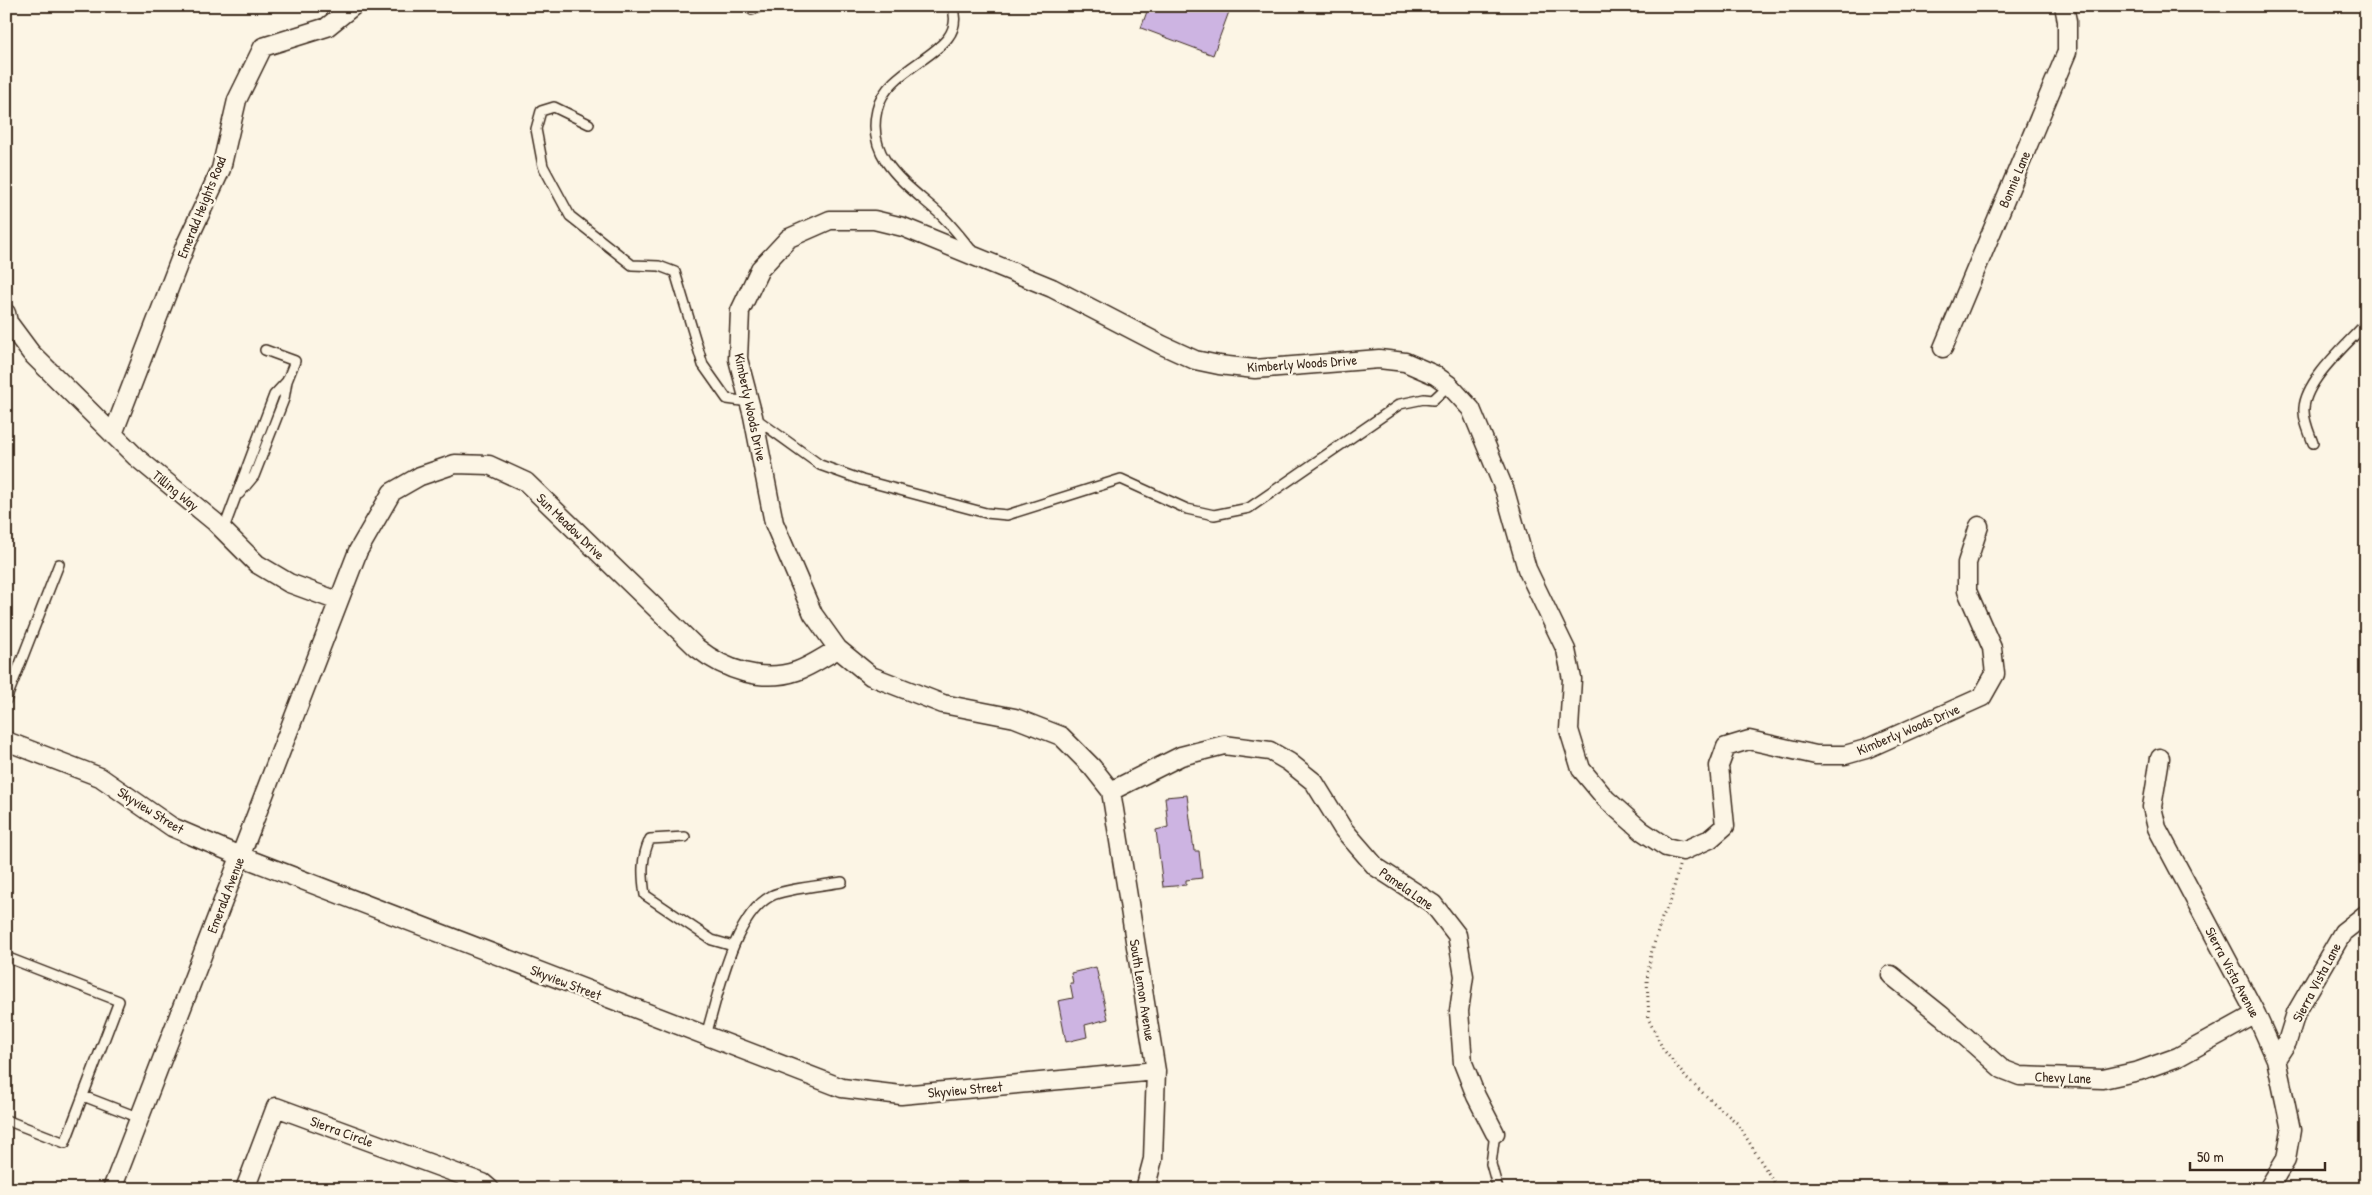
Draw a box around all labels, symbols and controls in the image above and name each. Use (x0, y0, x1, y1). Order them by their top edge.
street label: Bonnie Lane (1994, 147, 2035, 210)
street label: Emerald Heights Road (172, 153, 231, 261)
street label: Kimberly Woods Drive (1247, 350, 1358, 377)
street label: Kimberly Woods Drive (729, 351, 772, 463)
street label: Tilling Way (148, 465, 203, 515)
street label: Sun Meadow Drive (533, 489, 610, 564)
street label: Kimberly Woods Drive (1854, 699, 1963, 760)
street label: Skyview Street (114, 782, 188, 839)
street label: Emerald Avenue (202, 854, 248, 936)
street label: Pamela Lane (1376, 862, 1438, 914)
street label: Sierra Vista Avenue (2201, 923, 2265, 1021)
street label: South Lemon Avenue (1126, 938, 1160, 1043)
street label: Sierra Vista Lane (2287, 939, 2345, 1025)
street label: Skyview Street (527, 960, 604, 1005)
street label: Chevy Lane (2034, 1067, 2092, 1088)
street label: Skyview Street (927, 1076, 1003, 1103)
street label: Sierra Circle (308, 1111, 376, 1151)
scale bar (2190, 1140, 2324, 1172)
text: 50 m (2197, 1146, 2224, 1167)

